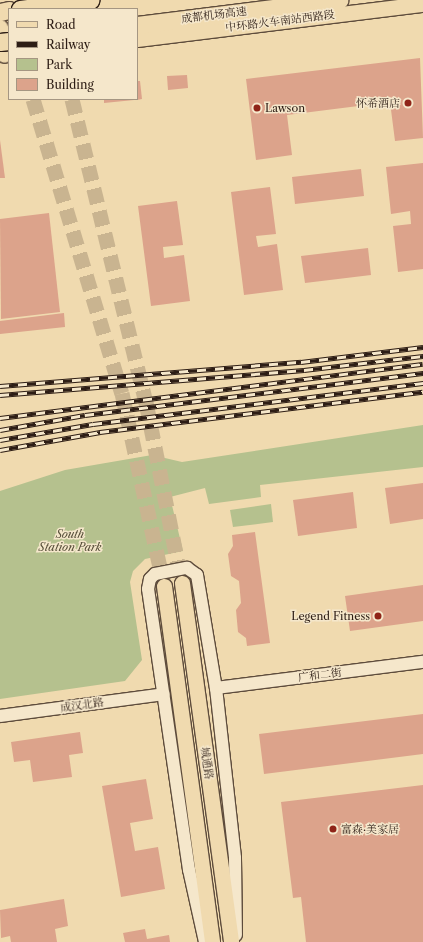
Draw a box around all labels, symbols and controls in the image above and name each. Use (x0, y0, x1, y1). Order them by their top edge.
street label: 成都机场高速 (180, 4, 248, 26)
legend (8, 8, 138, 100)
street label: 中环路火车南站西路段 (225, 8, 335, 34)
text: Road (46, 17, 76, 32)
text: Railway (46, 37, 91, 52)
text: Park (46, 57, 72, 72)
text: Building (46, 77, 94, 92)
place label: 怀希酒店 (356, 96, 400, 110)
marker: 怀希酒店 (403, 98, 413, 108)
place label: Lawson (265, 101, 305, 115)
marker: Lawson (252, 103, 262, 113)
park label: South Station Park (38, 528, 102, 554)
place label: Legend Fitness (291, 609, 370, 623)
marker: Legend Fitness (373, 611, 383, 621)
street label: 广和二街 (297, 666, 343, 684)
street label: 成汉北路 (59, 695, 105, 715)
street label: 城通路 (198, 746, 216, 780)
place label: 富森·美家居 (341, 822, 399, 836)
marker: 富森·美家居 (328, 824, 338, 834)

